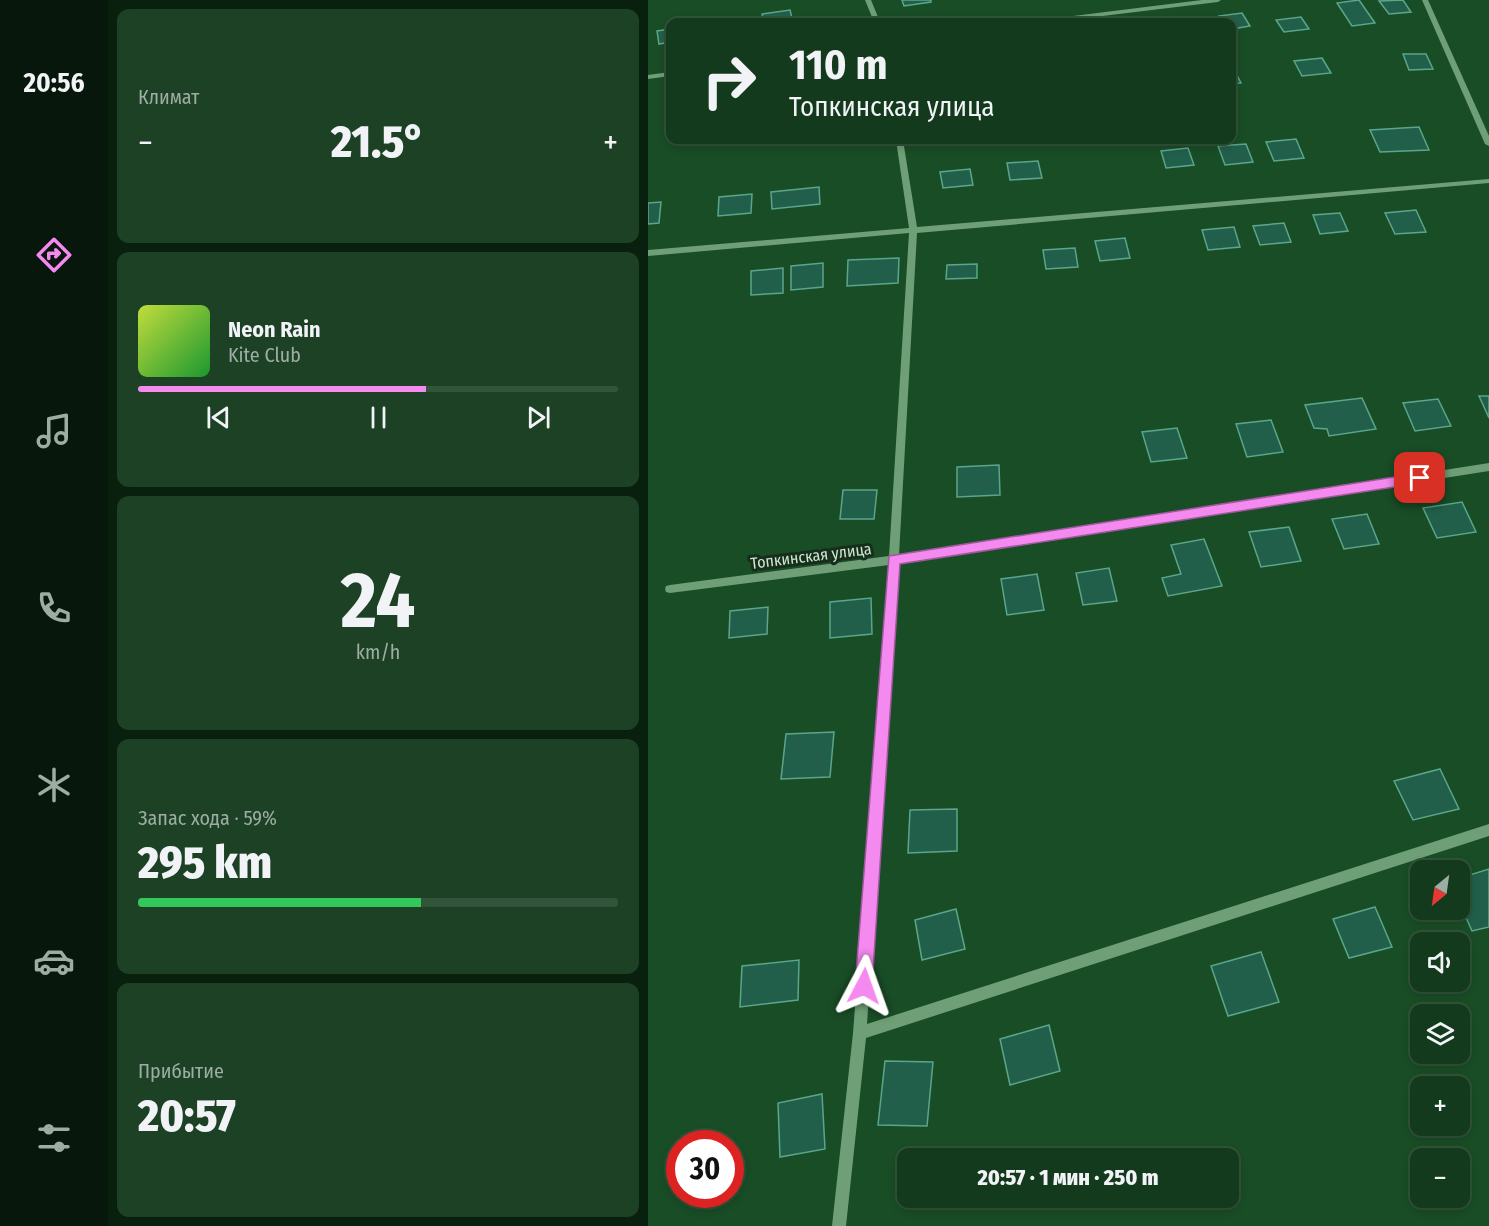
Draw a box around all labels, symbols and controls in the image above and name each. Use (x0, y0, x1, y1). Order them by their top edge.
text: 110 m (789, 40, 888, 90)
icon: right (690, 42, 768, 120)
text: 20:56 (23, 67, 85, 99)
text: Климат (138, 85, 199, 109)
text: Топкинская улица (789, 91, 995, 123)
text: 21.5° (331, 115, 425, 169)
text: − (138, 123, 153, 163)
text: + (603, 123, 618, 163)
icon: directions (33, 234, 75, 276)
text: Neon Rain (228, 316, 321, 343)
text: Kite Club (228, 343, 301, 367)
icon: previous (202, 401, 235, 434)
icon: pause (362, 401, 395, 434)
icon: next (522, 401, 555, 434)
icon: music (33, 410, 75, 452)
pin (1394, 452, 1445, 503)
icon: arrive (1403, 461, 1436, 494)
street label: Топкинская улица (749, 539, 873, 573)
text: 24 (341, 554, 415, 648)
icon: phone (33, 587, 75, 629)
text: km/h (356, 640, 400, 664)
icon: climate (33, 764, 75, 806)
text: Запас хода · 59% (138, 806, 277, 830)
text: 295 km (138, 836, 272, 890)
north arrow (1410, 860, 1470, 920)
map controls (1410, 860, 1470, 1208)
button: sound (1410, 932, 1470, 992)
icon: car (33, 940, 75, 982)
position arrow (832, 954, 896, 1018)
button: layers (1410, 1004, 1470, 1064)
text: Прибытие (138, 1059, 224, 1083)
button: + (1410, 1076, 1470, 1136)
text: 20:57 (138, 1089, 236, 1143)
icon: filters (33, 1117, 75, 1159)
speed limit sign: 30 (666, 1130, 744, 1208)
button: − (1410, 1148, 1470, 1208)
text: 20:57 · 1 мин · 250 m (977, 1164, 1159, 1191)

